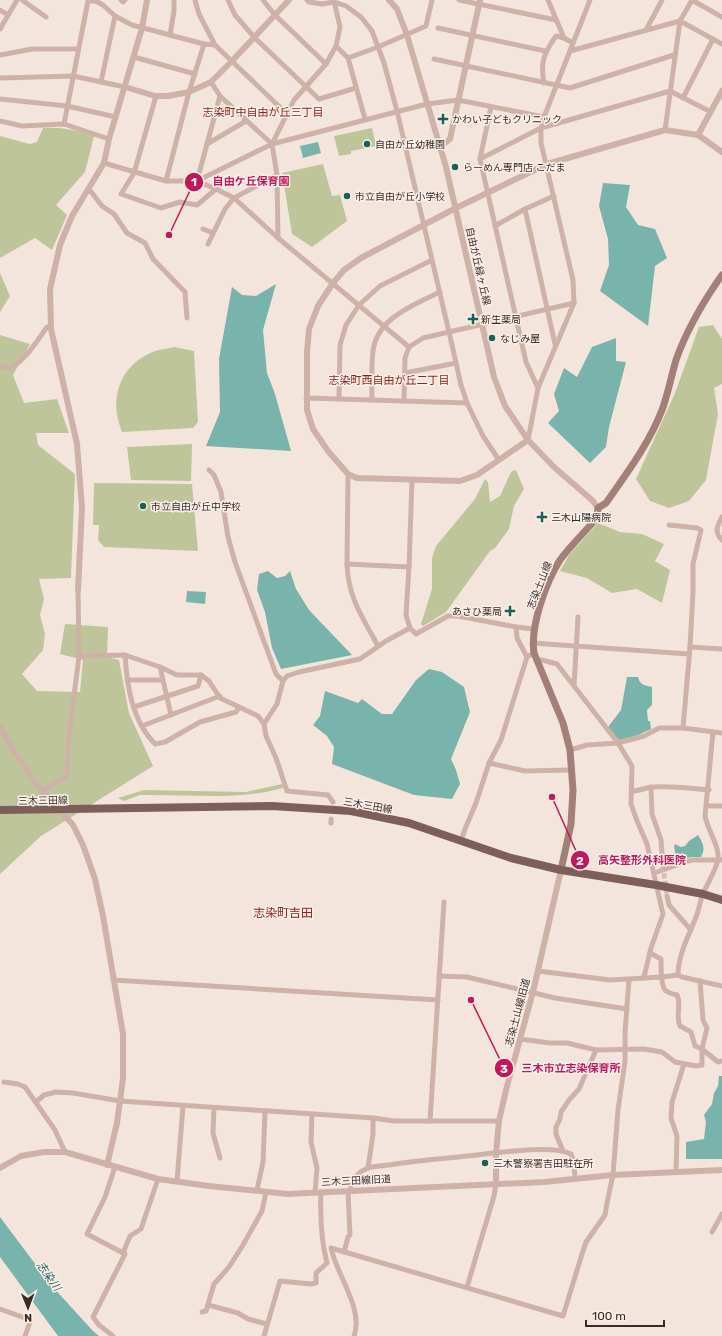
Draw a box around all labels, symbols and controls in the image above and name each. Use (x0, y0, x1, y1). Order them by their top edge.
district label: 志染町中自由が丘三丁目 (203, 106, 324, 119)
marker: かわい子どもクリニック (437, 113, 449, 125)
place label: かわい子どもクリニック (452, 114, 562, 126)
marker: 自由が丘幼稚園 (362, 139, 372, 149)
place label: 自由が丘幼稚園 (375, 139, 445, 151)
marker: らーめん専門店 こだま (450, 162, 460, 172)
place label: らーめん専門店 こだま (463, 162, 565, 174)
callout: 自由ケ丘保育園 (184, 170, 297, 193)
text: 1 (191, 175, 197, 189)
text: 自由ケ丘保育園 (213, 175, 290, 188)
marker: 市立自由が丘小学校 (342, 191, 352, 201)
place label: 市立自由が丘小学校 (355, 191, 445, 203)
street label: 自由が丘緑ヶ丘線 (463, 226, 493, 307)
marker: 新生薬局 (468, 314, 478, 324)
place label: 新生薬局 (481, 314, 521, 326)
marker: なじみ屋 (487, 333, 497, 343)
place label: なじみ屋 (500, 333, 540, 345)
district label: 志染町西自由が丘二丁目 (329, 374, 450, 387)
marker: 市立自由が丘中学校 (138, 501, 148, 511)
place label: 市立自由が丘中学校 (151, 501, 241, 513)
marker: 三木山陽病院 (536, 511, 548, 523)
place label: 三木山陽病院 (551, 512, 611, 524)
street label: 志染土山線 (525, 560, 555, 611)
place label: あさひ薬局 (452, 606, 502, 618)
marker: あさひ薬局 (505, 606, 515, 616)
street label: 三木三田線 (18, 795, 68, 807)
street label: 三木三田線 (342, 796, 393, 816)
callout: 高矢整形外科医院 (570, 849, 694, 872)
text: 2 (576, 854, 584, 868)
text: 高矢整形外科医院 (598, 854, 686, 867)
district label: 志染町吉田 (253, 906, 313, 920)
street label: 志染土山線旧道 (503, 977, 533, 1048)
callout: 三木市立志染保育所 (494, 1057, 629, 1080)
text: 3 (500, 1062, 508, 1076)
text: 三木市立志染保育所 (522, 1062, 621, 1075)
marker: 三木警察署吉田駐在所 (480, 1158, 490, 1168)
place label: 三木警察署吉田駐在所 (493, 1158, 593, 1170)
street label: 三木三田線旧道 (321, 1173, 391, 1189)
water label: 志染川 (34, 1259, 64, 1294)
north arrow (8, 1288, 48, 1328)
scale bar (586, 1302, 664, 1328)
text: 100 m (592, 1309, 626, 1323)
text: N (24, 1311, 32, 1324)

